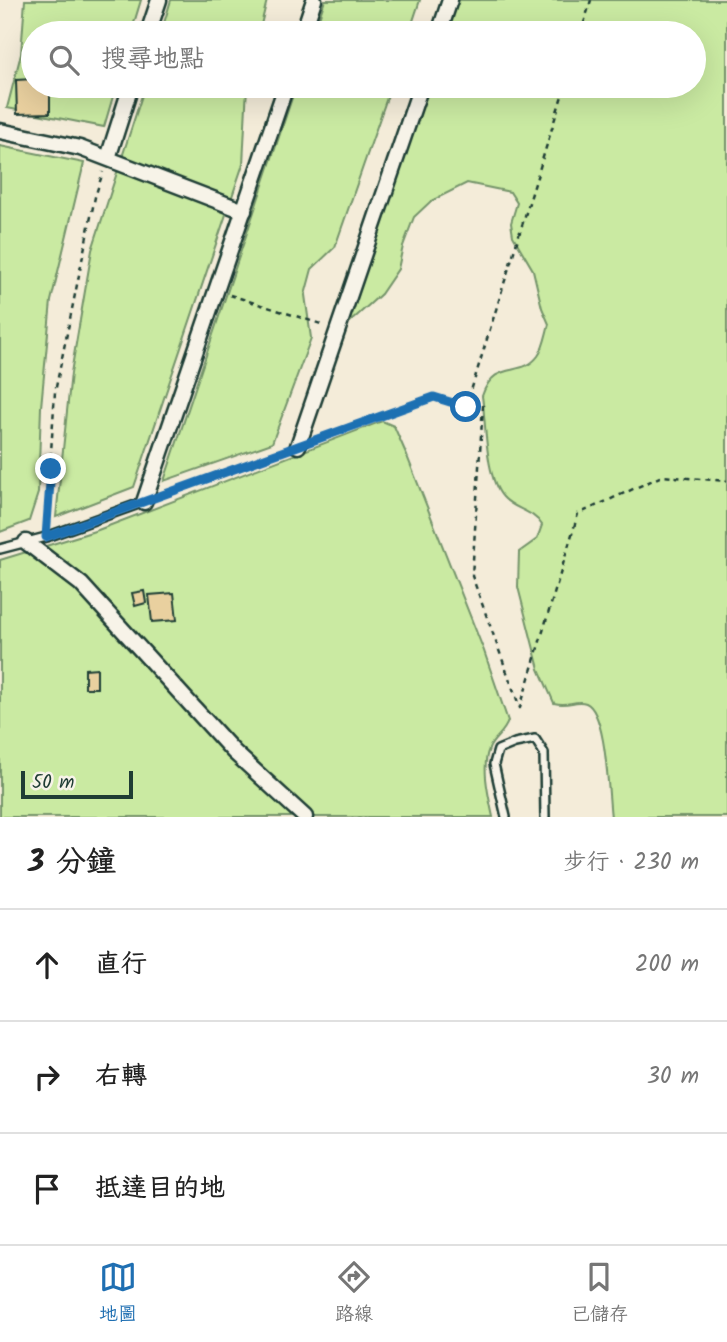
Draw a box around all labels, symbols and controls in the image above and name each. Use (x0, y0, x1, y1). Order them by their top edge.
search box (21, 21, 706, 98)
text: 搜尋地點 (101, 39, 205, 81)
icon: search (45, 41, 83, 79)
route start (450, 391, 481, 422)
route end (35, 453, 66, 484)
scale bar (21, 768, 133, 800)
text: 50 m (32, 768, 74, 798)
text: 3 分鐘 (28, 839, 116, 887)
text: 步行 · 230 m (564, 845, 699, 881)
text: 直行 (95, 944, 147, 986)
icon: ahead (28, 946, 66, 984)
text: 200 m (635, 947, 699, 983)
text: 右轉 (95, 1056, 147, 1098)
icon: right (28, 1058, 66, 1096)
text: 30 m (647, 1059, 699, 1095)
text: 抵達目的地 (95, 1168, 225, 1210)
icon: arrive (28, 1170, 66, 1208)
tab: 地圖 (99, 1258, 137, 1330)
tab: 路線 (335, 1258, 373, 1330)
tab: 已儲存 (571, 1258, 628, 1330)

